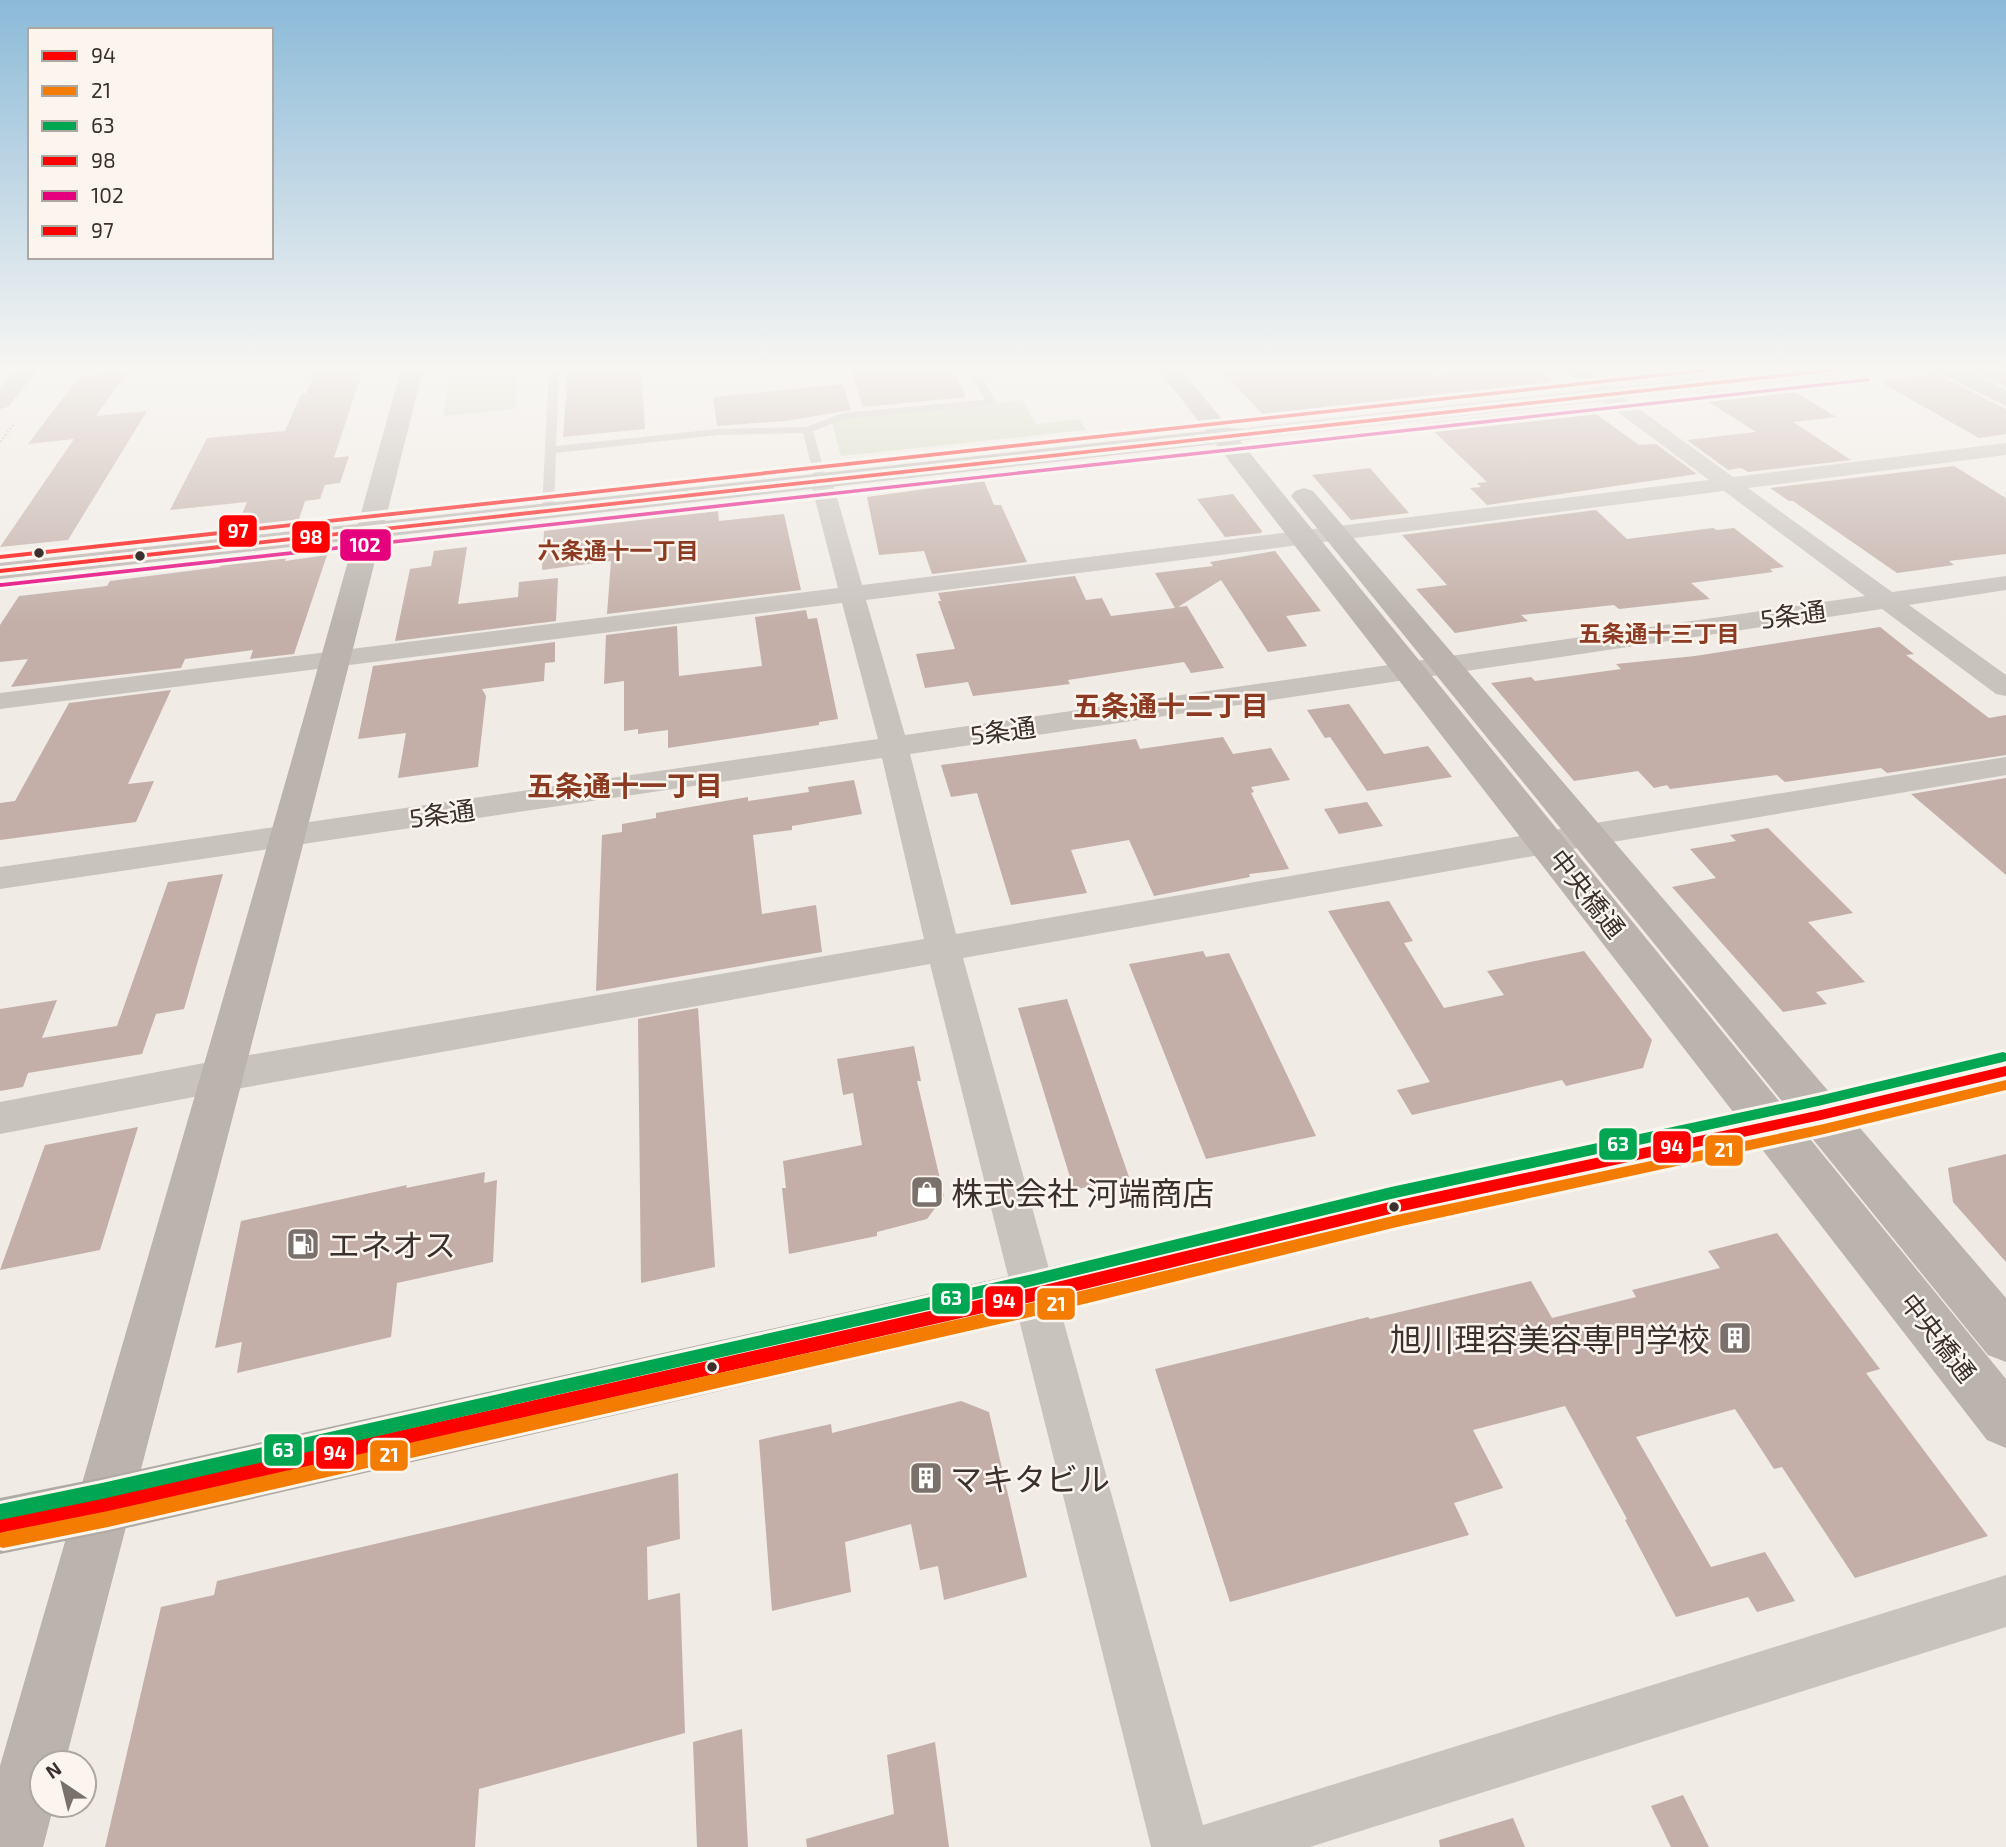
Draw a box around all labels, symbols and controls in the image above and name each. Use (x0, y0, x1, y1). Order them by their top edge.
legend (28, 28, 273, 259)
text: 94 (91, 42, 116, 67)
text: 21 (91, 77, 111, 102)
text: 63 (91, 112, 115, 137)
text: 98 (91, 147, 116, 172)
text: 102 (91, 182, 124, 207)
text: 97 (91, 217, 114, 242)
line badge: 97 (218, 514, 258, 548)
text: 97 (227, 519, 249, 542)
line badge: 98 (291, 520, 331, 554)
text: 98 (299, 525, 323, 548)
line badge: 102 (339, 528, 392, 562)
text: 102 (349, 533, 381, 556)
district label: 六条通十一丁目 (538, 536, 699, 564)
unlabelled marker (32, 546, 46, 560)
unlabelled marker (133, 549, 147, 563)
street label: 5条通 (1758, 594, 1828, 634)
district label: 五条通十三丁目 (1579, 619, 1740, 647)
district label: 五条通十二丁目 (1073, 688, 1269, 722)
street label: 5条通 (968, 710, 1038, 750)
district label: 五条通十一丁目 (527, 768, 723, 802)
street label: 5条通 (407, 793, 477, 833)
street label: 中央橋通 (1544, 842, 1632, 944)
line badge: 63 (1598, 1127, 1638, 1161)
line badge: 94 (1652, 1130, 1692, 1164)
text: 63 (1607, 1132, 1629, 1155)
line badge: 21 (1704, 1134, 1744, 1167)
text: 94 (1660, 1135, 1684, 1158)
text: 21 (1714, 1138, 1734, 1161)
shop icon: 株式会社 河端商店 (908, 1173, 946, 1211)
place label: 株式会社 河端商店 (951, 1173, 1214, 1211)
unlabelled marker (1387, 1200, 1401, 1214)
fuel station icon: エネオス (284, 1225, 322, 1263)
place label: エネオス (328, 1225, 456, 1263)
line badge: 63 (931, 1282, 971, 1315)
line badge: 94 (984, 1285, 1024, 1318)
text: 63 (940, 1286, 962, 1309)
street label: 中央橋通 (1895, 1286, 1983, 1388)
line badge: 21 (1036, 1287, 1076, 1321)
text: 94 (992, 1289, 1016, 1312)
text: 21 (1046, 1292, 1066, 1315)
place label: 旭川理容美容専門学校 (1390, 1319, 1710, 1357)
building icon: 旭川理容美容専門学校 (1716, 1319, 1754, 1357)
unlabelled marker (705, 1360, 719, 1374)
line badge: 63 (263, 1433, 303, 1467)
line badge: 94 (315, 1436, 355, 1470)
text: 63 (272, 1438, 294, 1461)
line badge: 21 (369, 1439, 409, 1472)
text: 94 (323, 1441, 347, 1464)
text: 21 (379, 1443, 399, 1466)
building icon: マキタビル (907, 1459, 945, 1497)
place label: マキタビル (950, 1459, 1110, 1497)
north arrow (28, 1749, 98, 1819)
text: N (41, 1756, 65, 1783)

